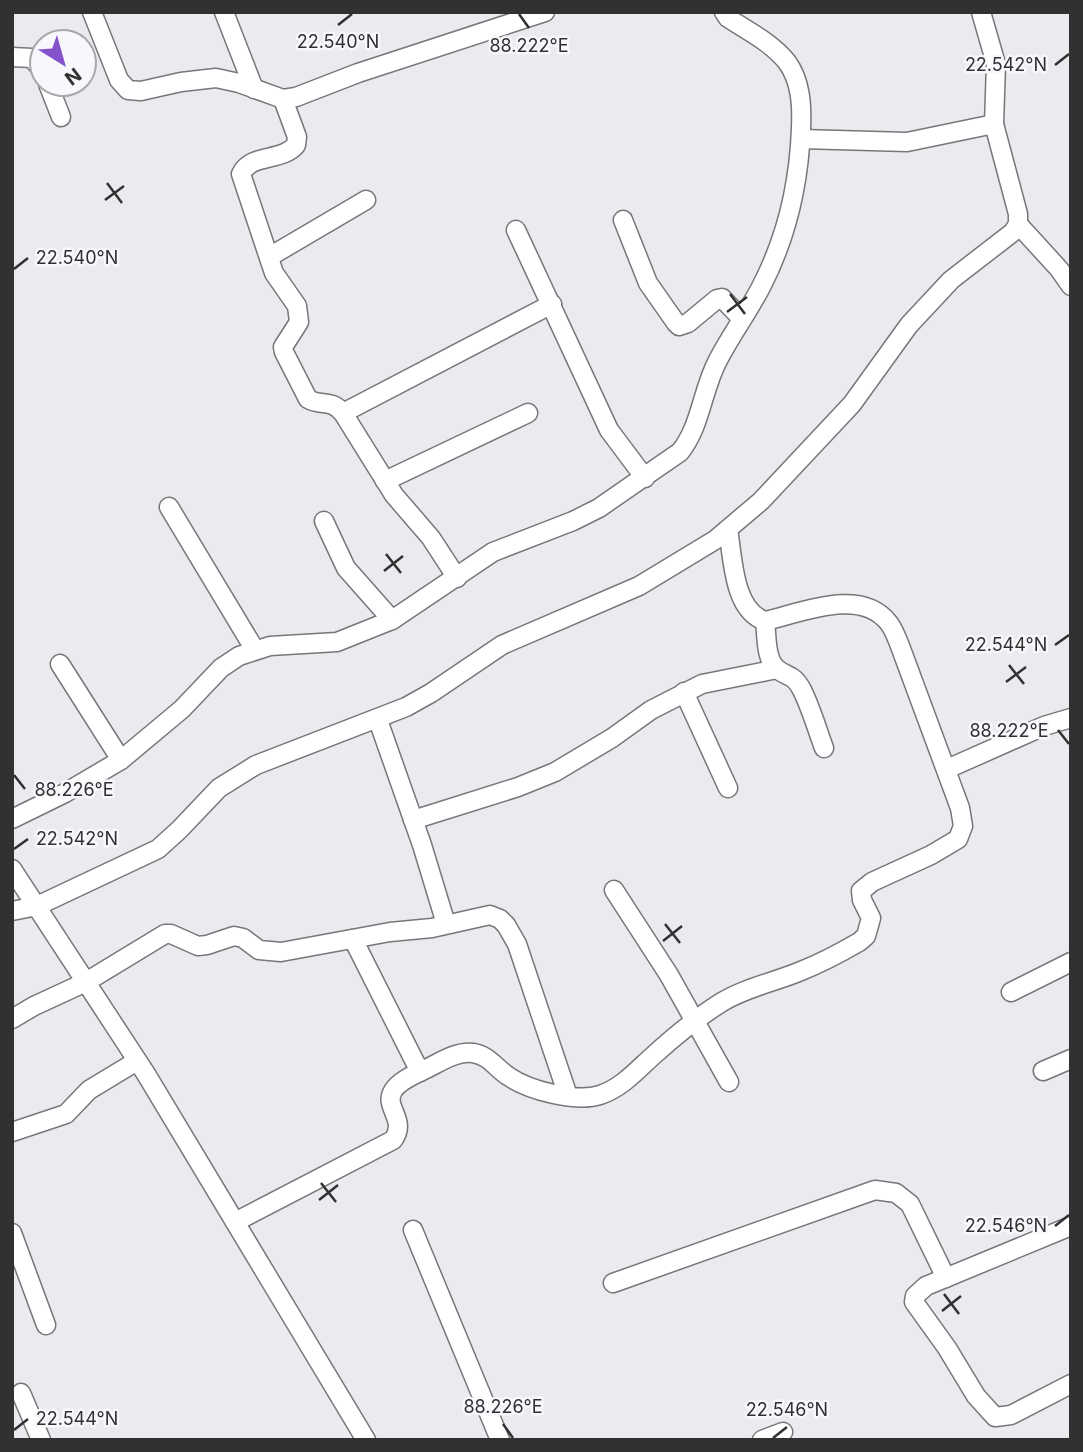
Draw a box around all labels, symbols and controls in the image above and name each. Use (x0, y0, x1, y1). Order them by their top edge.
north arrow (28, 28, 98, 98)
text: 22.540°N (297, 31, 379, 52)
text: 88.222°E (489, 35, 569, 56)
text: 22.542°N (965, 54, 1047, 75)
text: N (60, 63, 86, 90)
text: 22.540°N (36, 247, 118, 268)
text: 22.544°N (965, 634, 1047, 655)
text: 88.222°E (969, 720, 1049, 741)
text: 88.226°E (34, 779, 114, 800)
text: 22.542°N (36, 828, 118, 849)
text: 22.546°N (965, 1215, 1047, 1236)
text: 88.226°E (463, 1396, 543, 1417)
text: 22.546°N (746, 1399, 828, 1420)
text: 22.544°N (36, 1408, 118, 1429)

